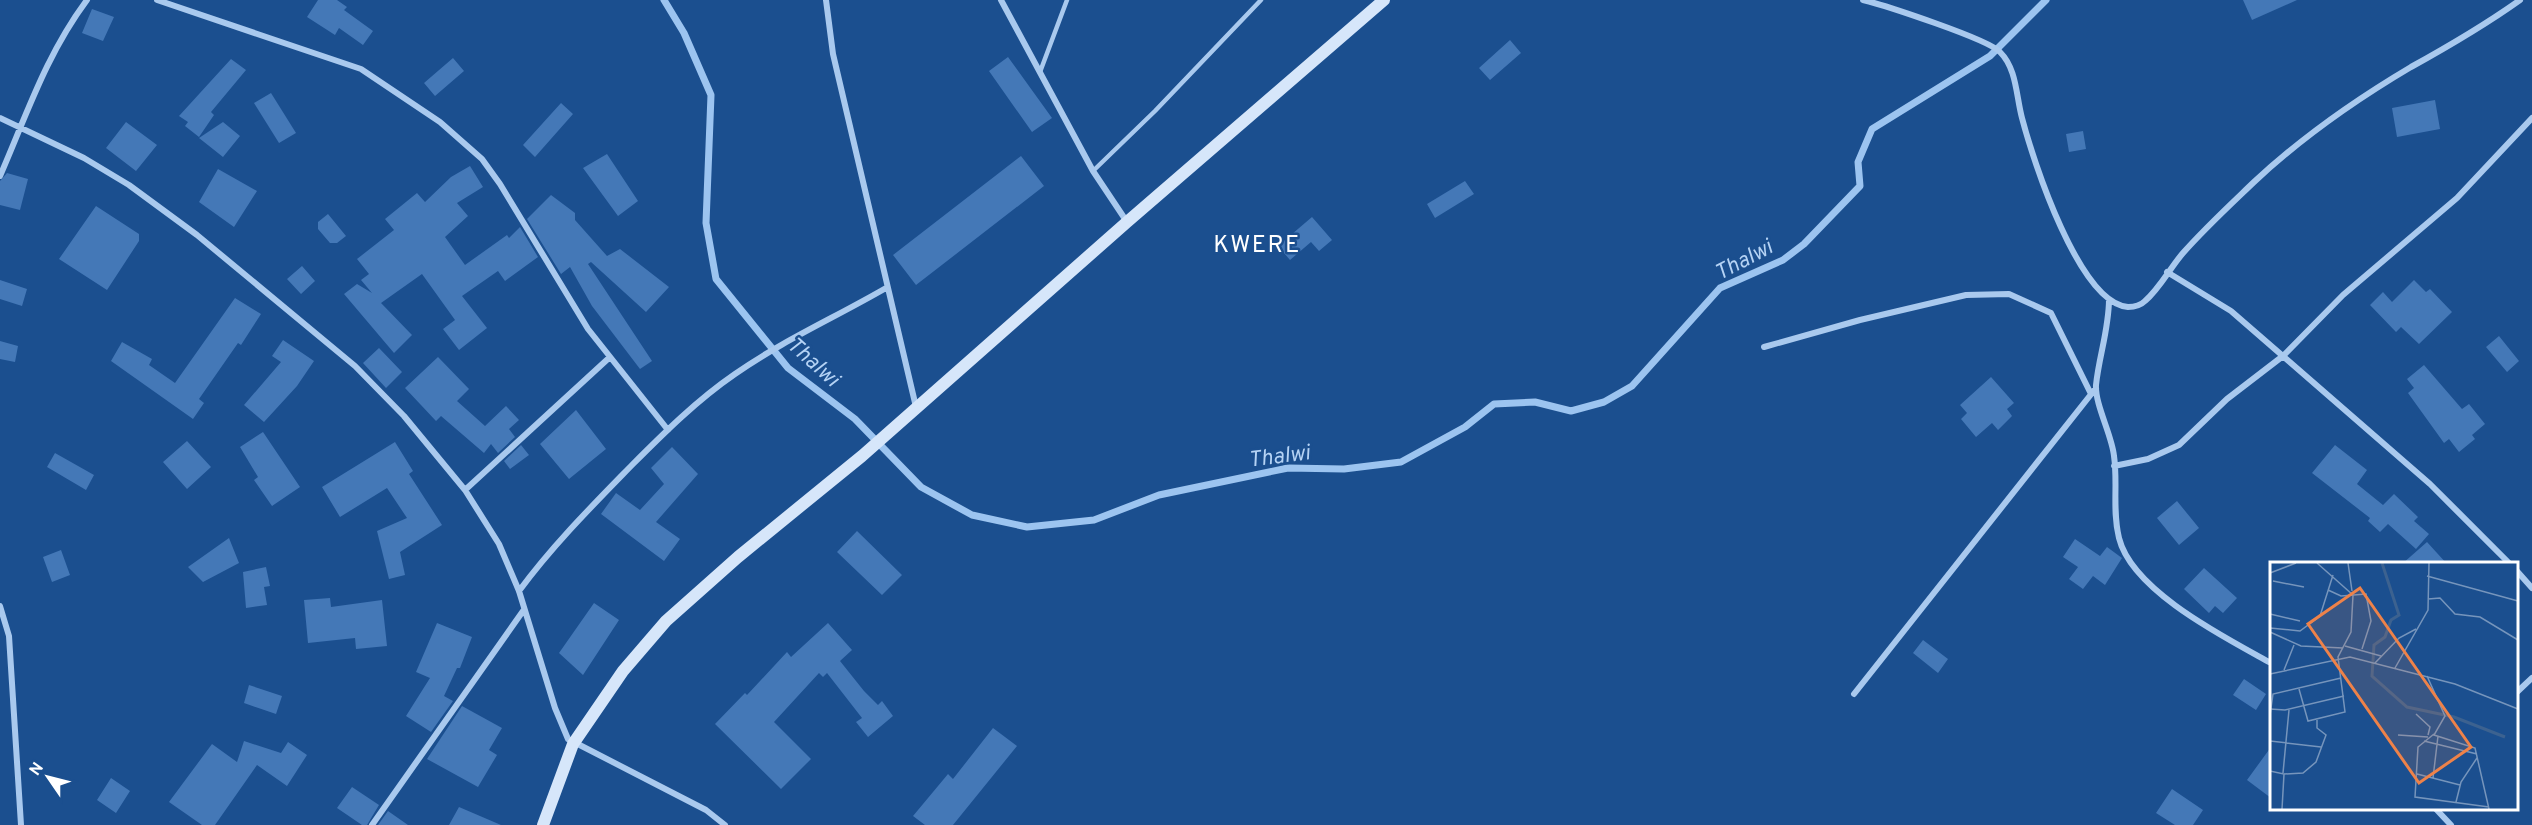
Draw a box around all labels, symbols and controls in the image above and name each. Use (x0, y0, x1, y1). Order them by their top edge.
district label: KWERE (1213, 231, 1301, 261)
water label: Thalwi (1711, 234, 1779, 288)
water label: Thalwi (780, 332, 845, 395)
water label: Thalwi (1247, 440, 1313, 475)
inset map (2270, 562, 2517, 810)
north arrow (18, 747, 78, 807)
text: N (26, 759, 49, 780)

